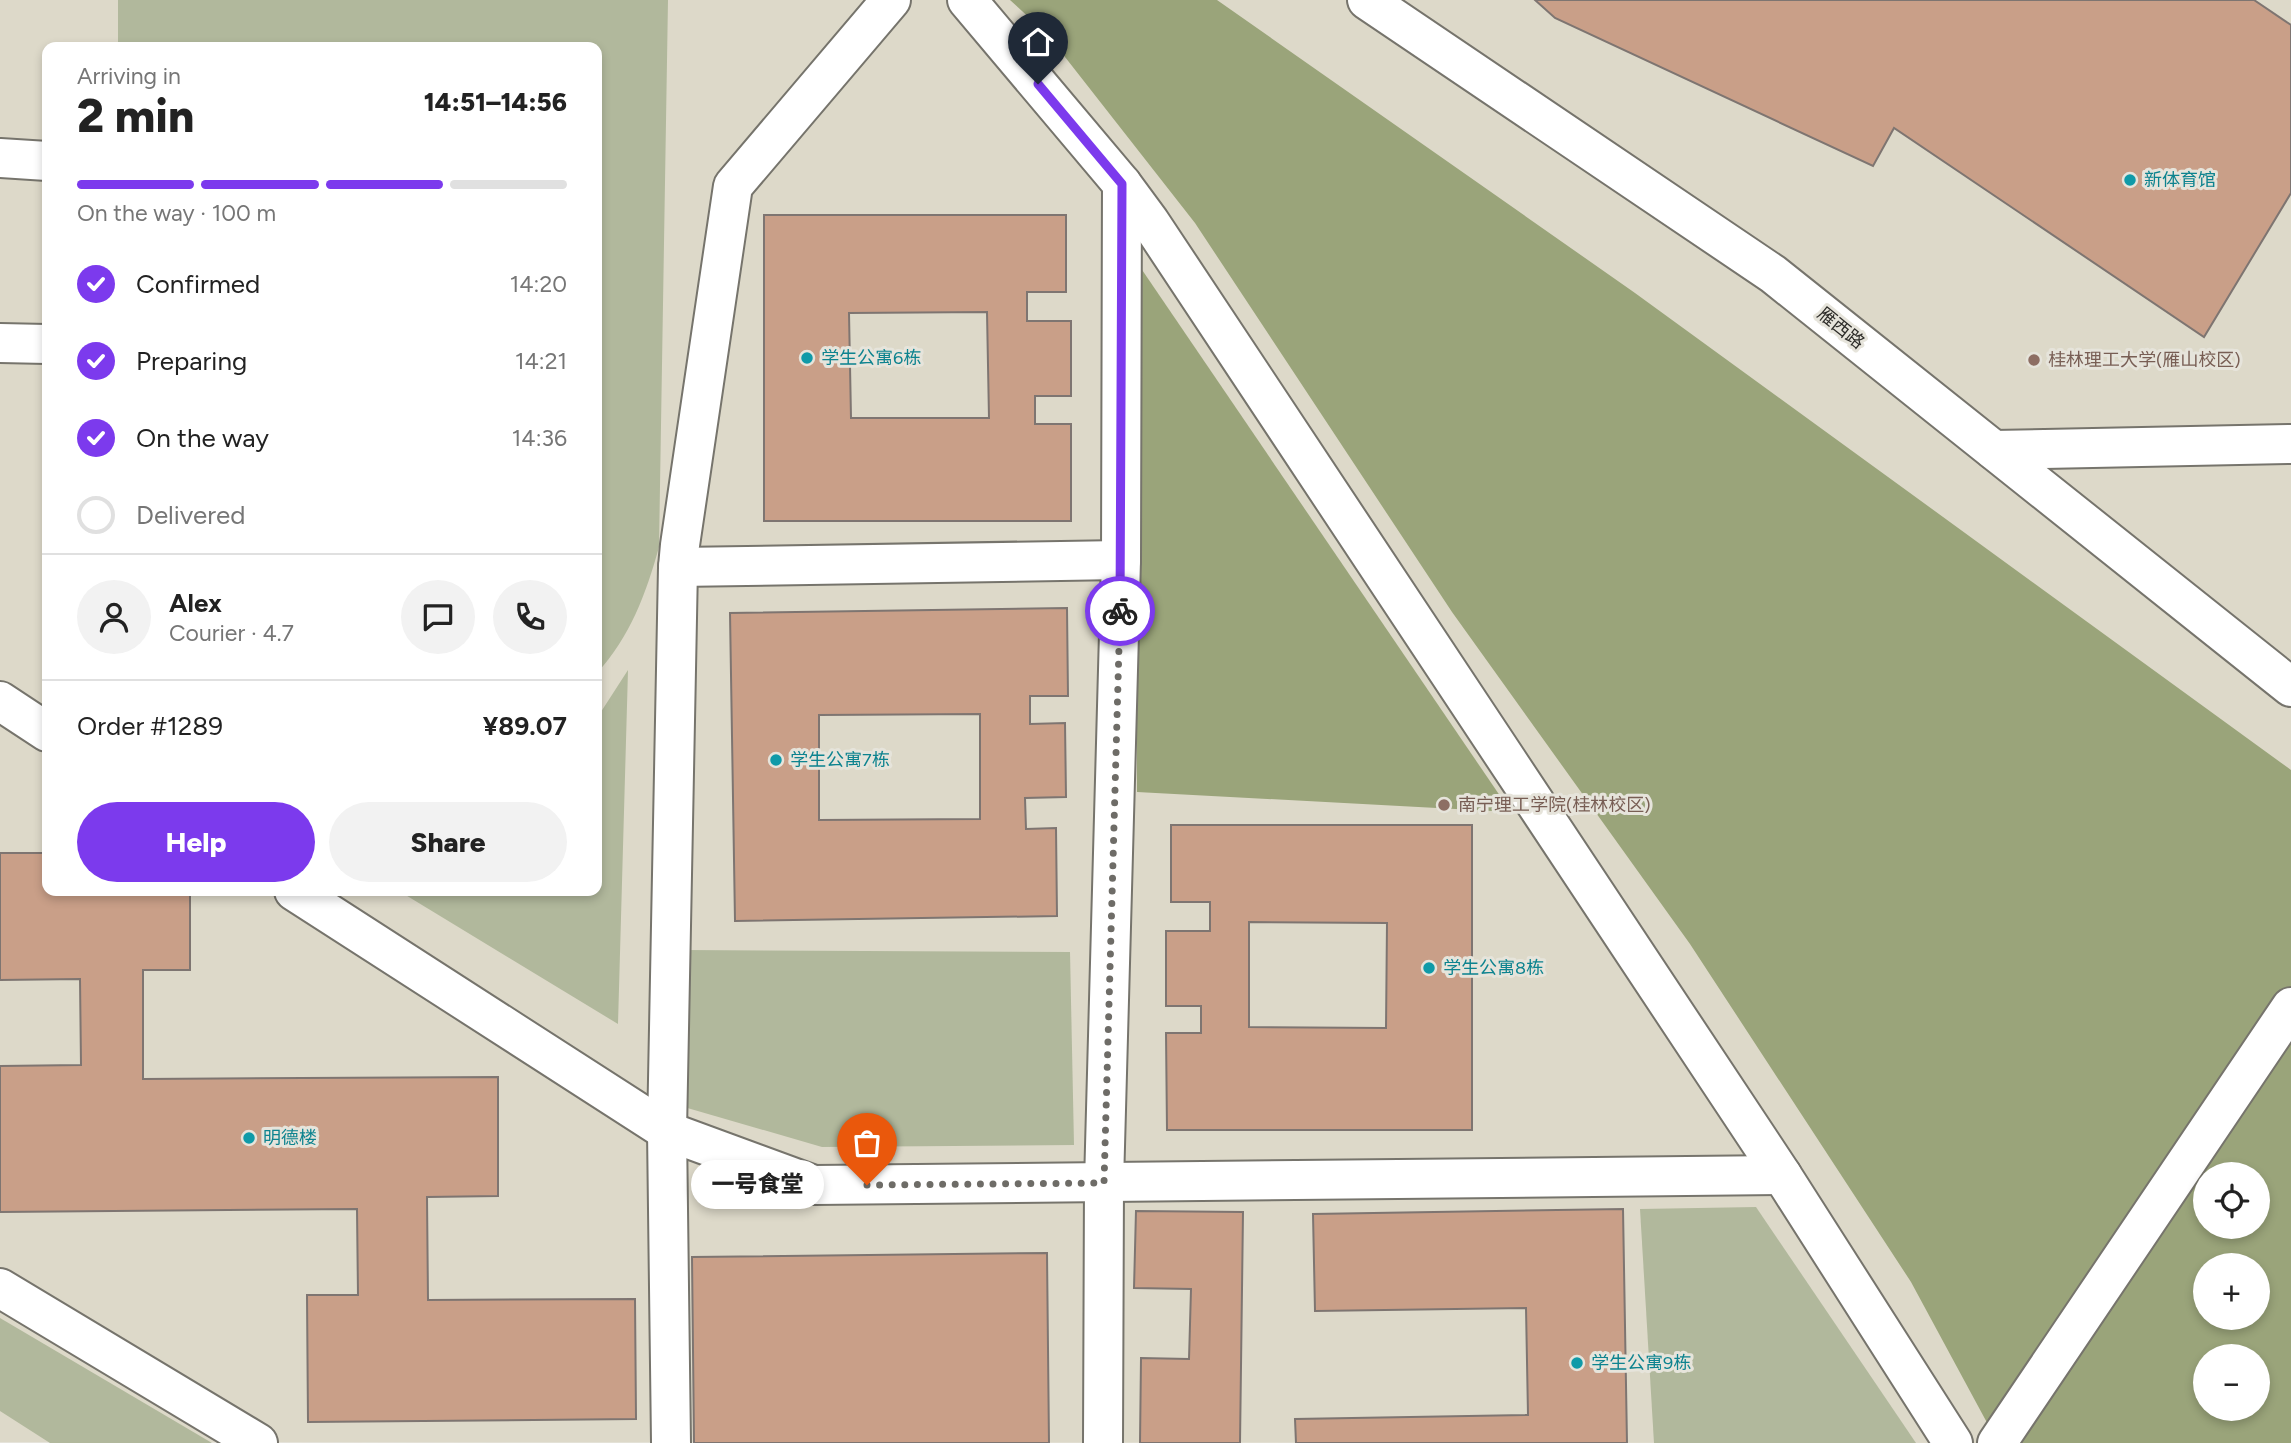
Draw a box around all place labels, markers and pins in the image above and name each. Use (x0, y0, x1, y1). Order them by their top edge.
pin (1008, 12.0, 1068, 84)
place label: 新体育馆 (2144, 169, 2216, 191)
marker: 新体育馆 (2122, 172, 2138, 188)
place label: 学生公寓6栋 (821, 347, 921, 369)
place label: 桂林理工大学(雁山校区) (2048, 349, 2241, 371)
marker: 学生公寓6栋 (799, 350, 815, 366)
marker: 桂林理工大学(雁山校区) (2026, 352, 2042, 368)
place label: 学生公寓7栋 (790, 749, 890, 771)
marker: 学生公寓7栋 (768, 752, 784, 768)
place label: 南宁理工学院(桂林校区) (1458, 794, 1651, 816)
marker: 南宁理工学院(桂林校区) (1436, 797, 1452, 813)
place label: 学生公寓8栋 (1443, 957, 1544, 979)
marker: 学生公寓8栋 (1421, 960, 1437, 976)
pin (837, 1113, 897, 1185)
place label: 明德楼 (263, 1127, 317, 1149)
marker: 明德楼 (241, 1130, 257, 1146)
callout: 一号食堂 (692, 1160, 825, 1210)
place label: 学生公寓9栋 (1591, 1352, 1691, 1374)
marker: 学生公寓9栋 (1569, 1355, 1585, 1371)

